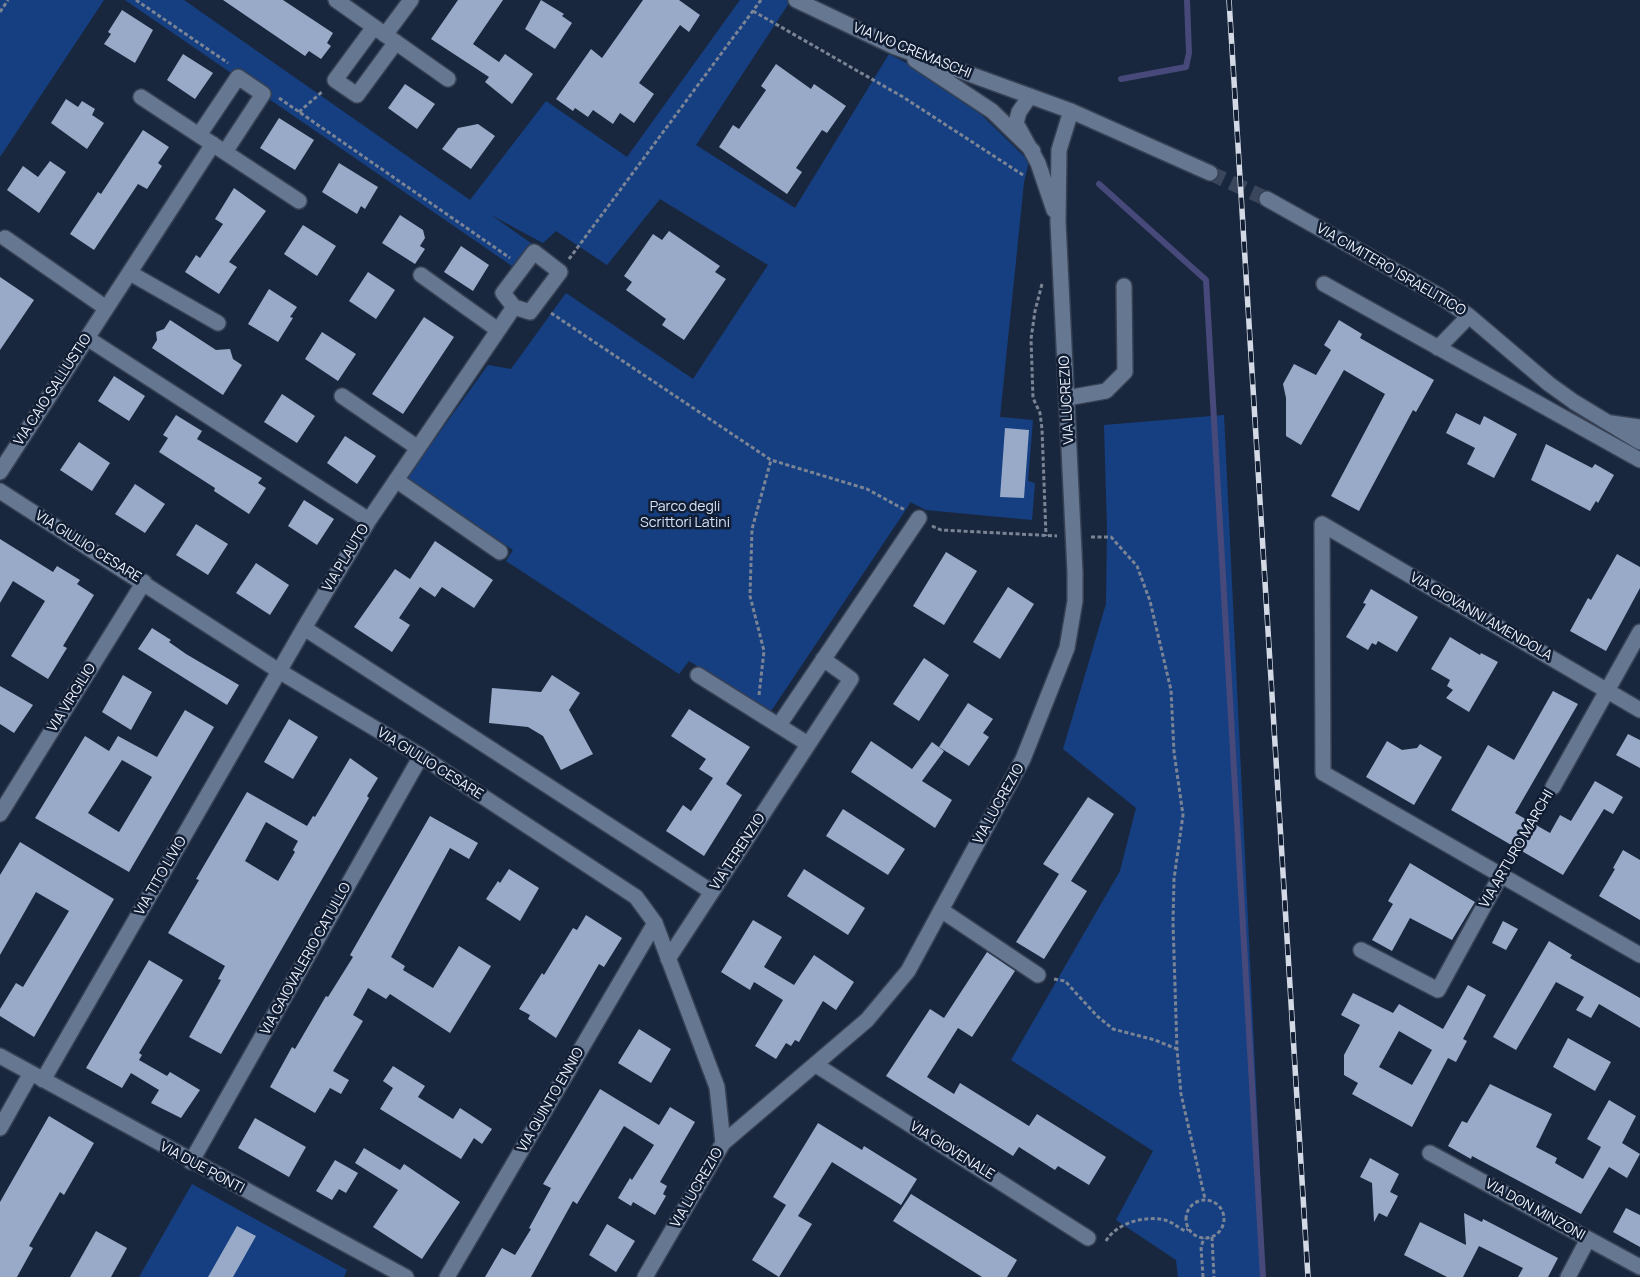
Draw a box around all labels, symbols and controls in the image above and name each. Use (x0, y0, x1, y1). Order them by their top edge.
street label: VIA IVO CREMASCHI (850, 20, 974, 82)
street label: VIA CIMITERO ISRAELITICO (1313, 220, 1469, 320)
street label: VIA CAIO SALLUSTIO (11, 331, 95, 449)
street label: VIA LUCREZIO (1056, 355, 1078, 445)
park label: Parco degli Scrittori Latini (640, 499, 730, 532)
street label: VIA GIULIO CESARE (32, 508, 144, 586)
street label: VIA PLAUTO (319, 521, 373, 595)
street label: VIA GIOVANNI AMENDOLA (1407, 569, 1555, 665)
street label: VIA VIRGILIO (44, 661, 100, 735)
street label: VIA GIULIO CESARE (374, 725, 486, 803)
street label: VIA LUCREZIO (970, 761, 1028, 847)
street label: VIA ARTURO MARCHI (1476, 787, 1558, 911)
street label: VIA TERENZIO (707, 810, 769, 894)
street label: VIA TITO LIVIO (132, 833, 190, 919)
street label: VIA GAIOVALERIO CATULLO (257, 880, 355, 1038)
street label: VIA QUINTO ENNIO (514, 1045, 588, 1155)
street label: VIA GIOVENALE (907, 1118, 997, 1184)
street label: VIA DUE PONTI (157, 1139, 247, 1197)
street label: VIA LUCREZIO (667, 1145, 727, 1231)
street label: VIA DON MINZONI (1482, 1176, 1588, 1244)

